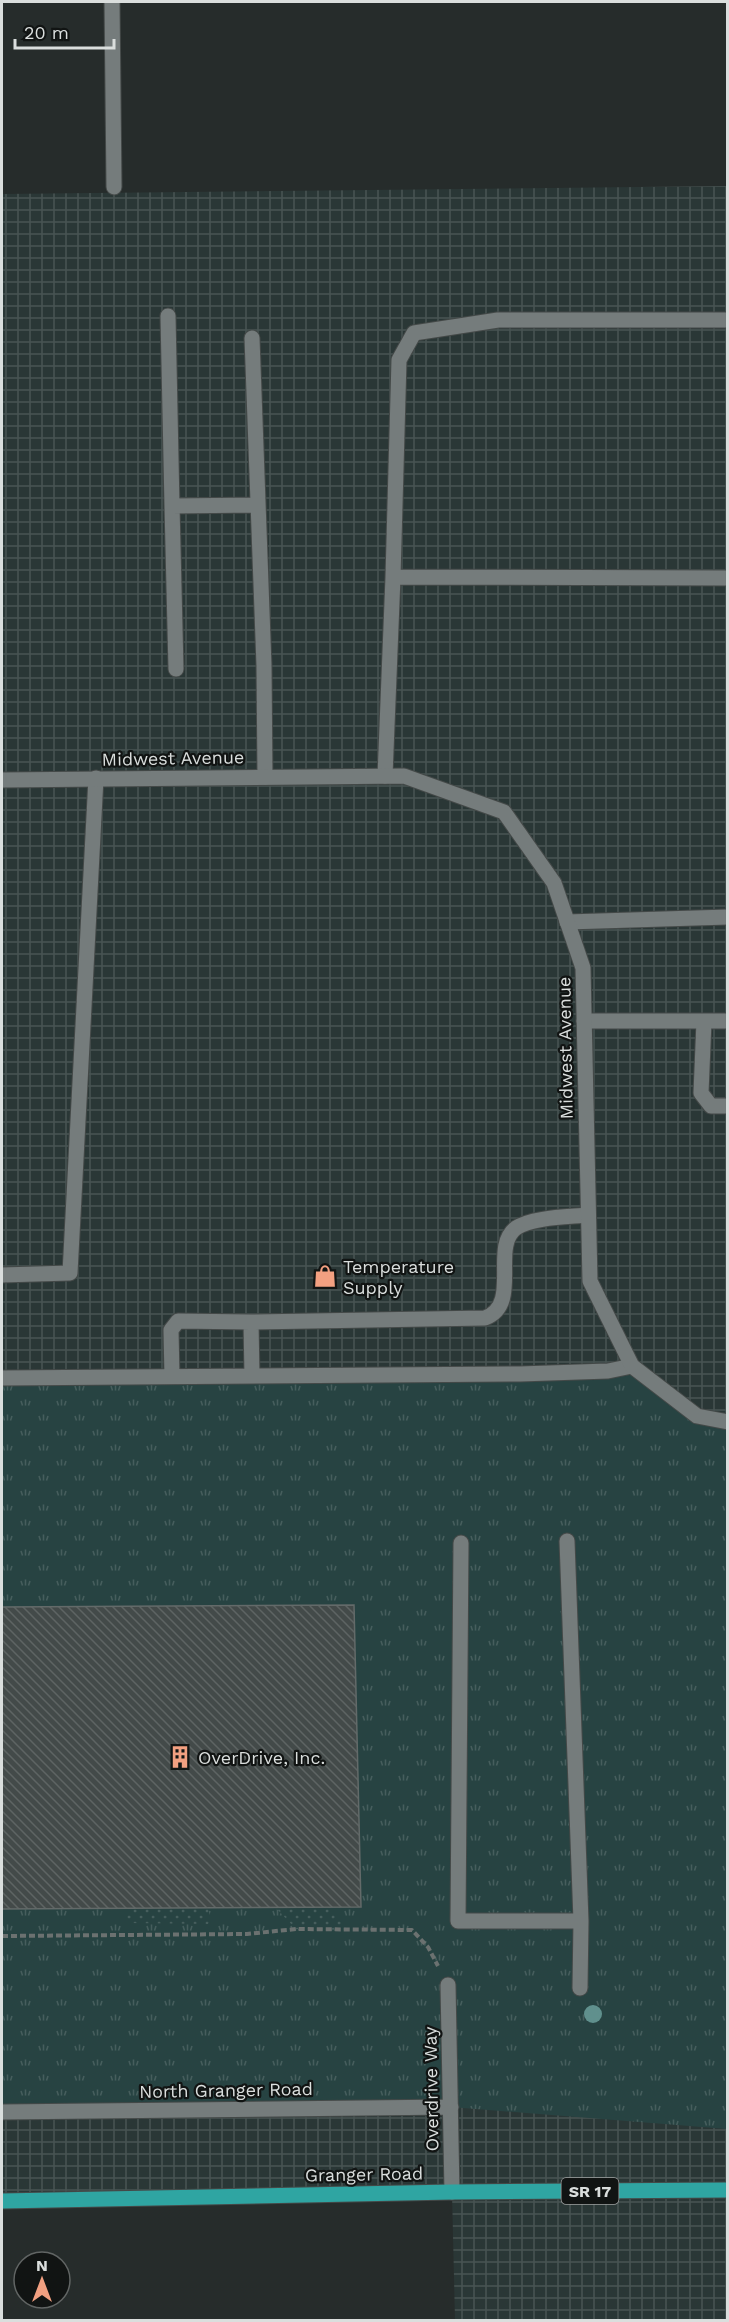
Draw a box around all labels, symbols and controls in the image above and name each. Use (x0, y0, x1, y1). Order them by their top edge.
scale bar (15, 12, 114, 50)
text: 20 m (24, 22, 69, 43)
street label: Midwest Avenue (101, 746, 245, 770)
street label: Midwest Avenue (553, 976, 577, 1120)
place label: Temperature Supply (343, 1256, 454, 1298)
shop icon: Temperature Supply (312, 1263, 338, 1289)
building icon: OverDrive, Inc. (167, 1744, 193, 1770)
place label: OverDrive, Inc. (198, 1747, 325, 1768)
street label: Overdrive Way (419, 2026, 443, 2152)
street label: North Granger Road (139, 2078, 313, 2102)
street label: Granger Road (305, 2162, 423, 2186)
road number: SR 17 (562, 2178, 618, 2204)
north arrow (12, 2250, 72, 2310)
text: N (36, 2256, 48, 2275)

